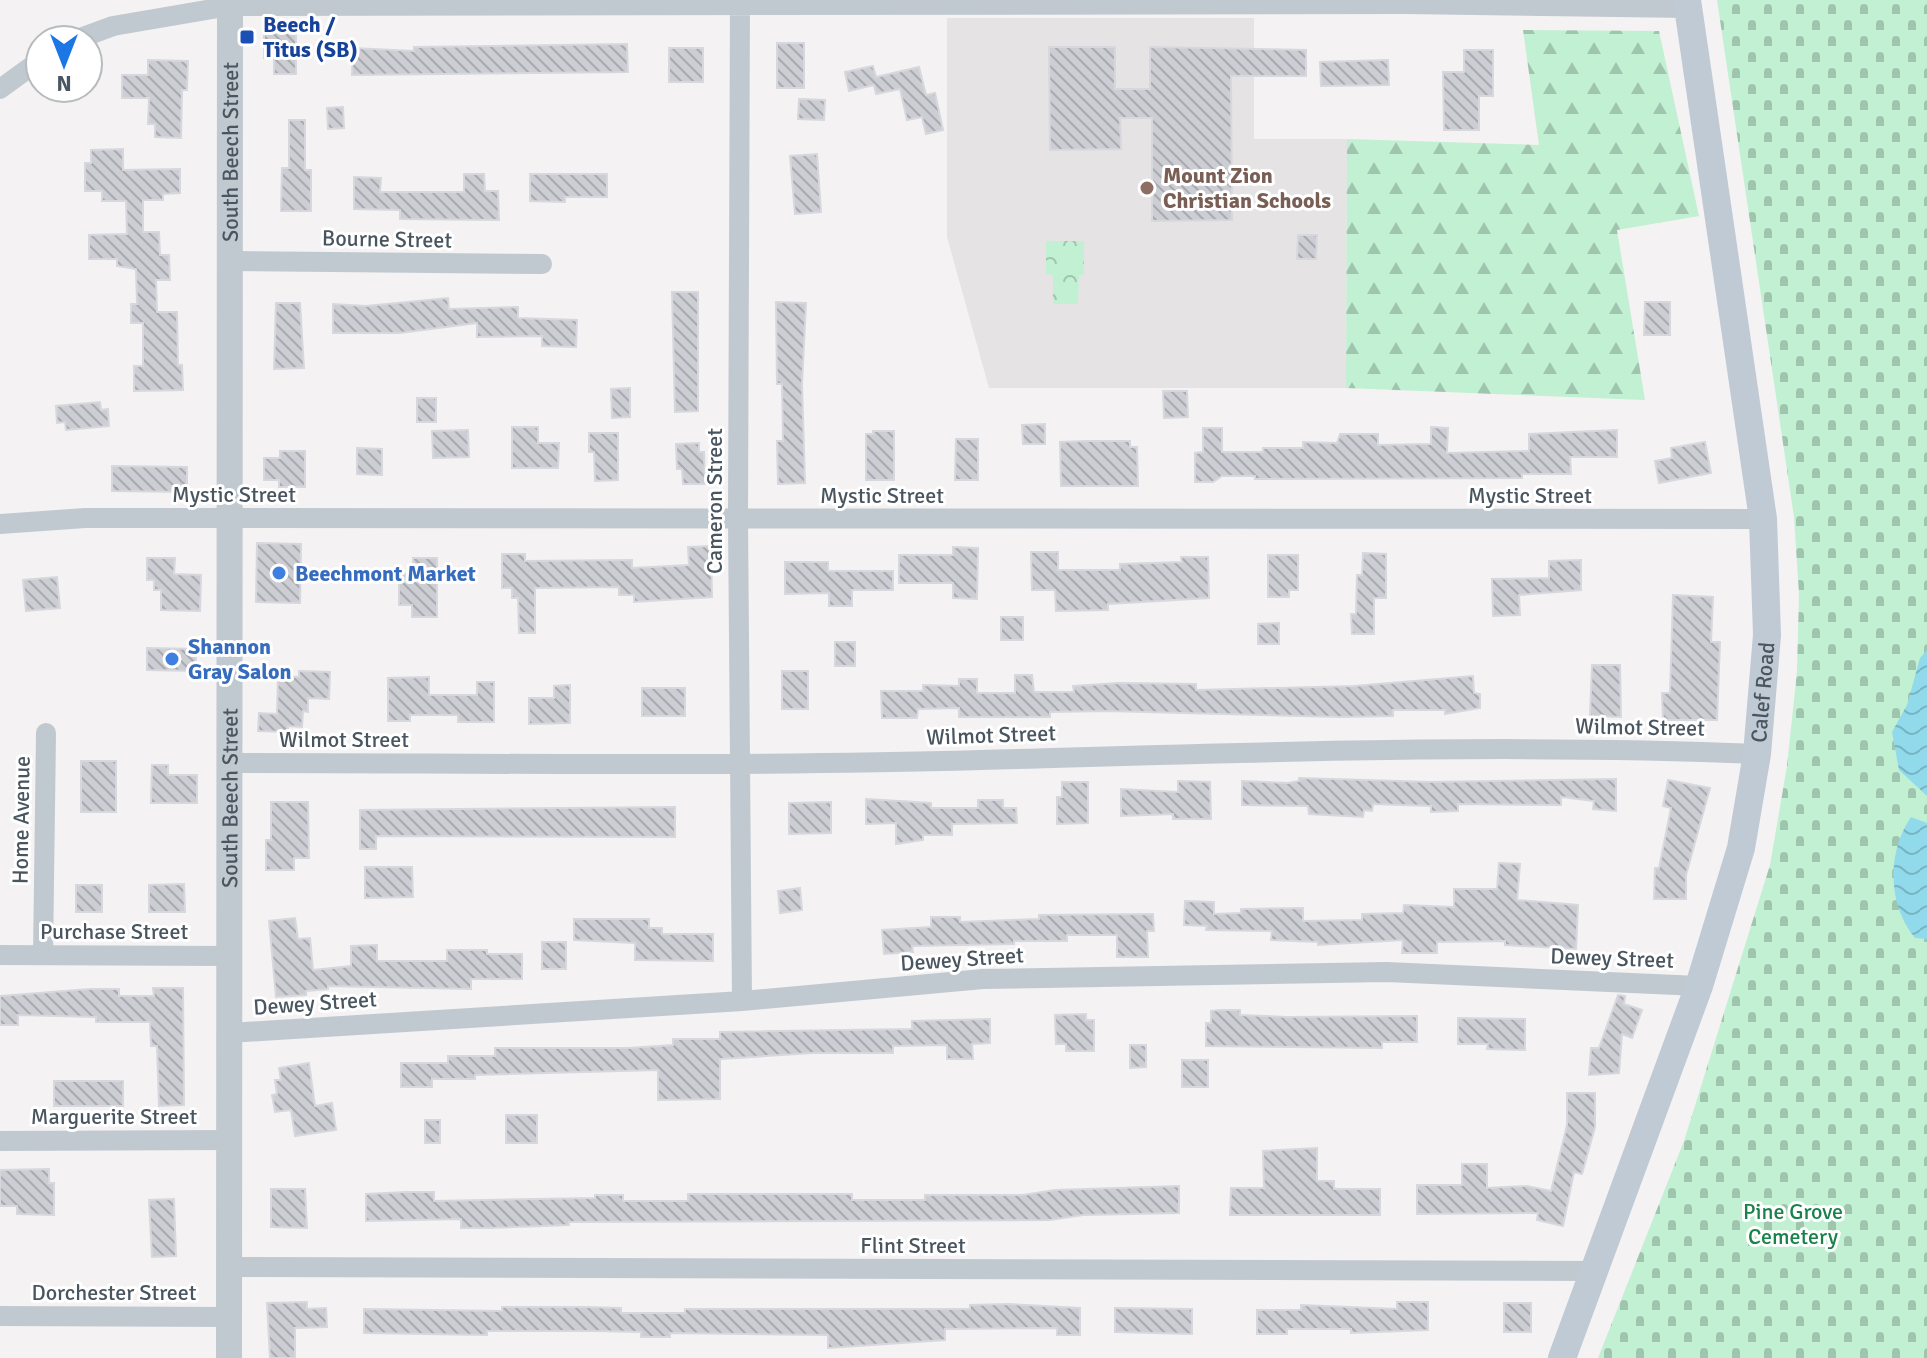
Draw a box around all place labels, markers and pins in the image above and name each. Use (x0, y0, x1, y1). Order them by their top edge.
place label: Beech / Titus (SB) (263, 11, 358, 63)
marker: Beech / Titus (SB) (238, 28, 256, 46)
place label: Mount Zion Christian Schools (1163, 162, 1331, 214)
marker: Mount Zion Christian Schools (1138, 179, 1156, 197)
place label: Beechmont Market (295, 560, 476, 587)
marker: Beechmont Market (270, 564, 288, 582)
place label: Shannon Gray Salon (188, 633, 291, 685)
marker: Shannon Gray Salon (163, 650, 181, 668)

